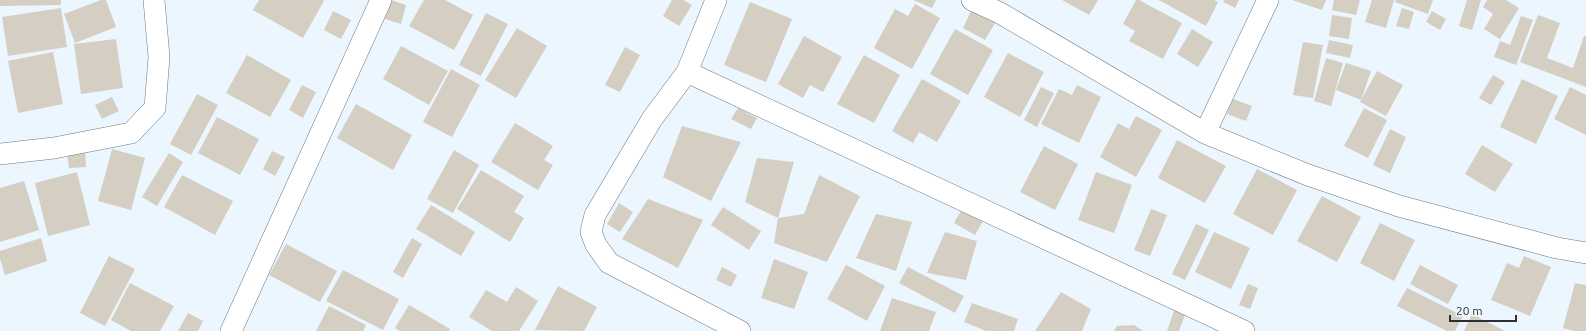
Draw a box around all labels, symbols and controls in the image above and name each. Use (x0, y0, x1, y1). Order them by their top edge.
scale bar (1450, 297, 1516, 323)
text: 20 m (1456, 304, 1483, 317)

